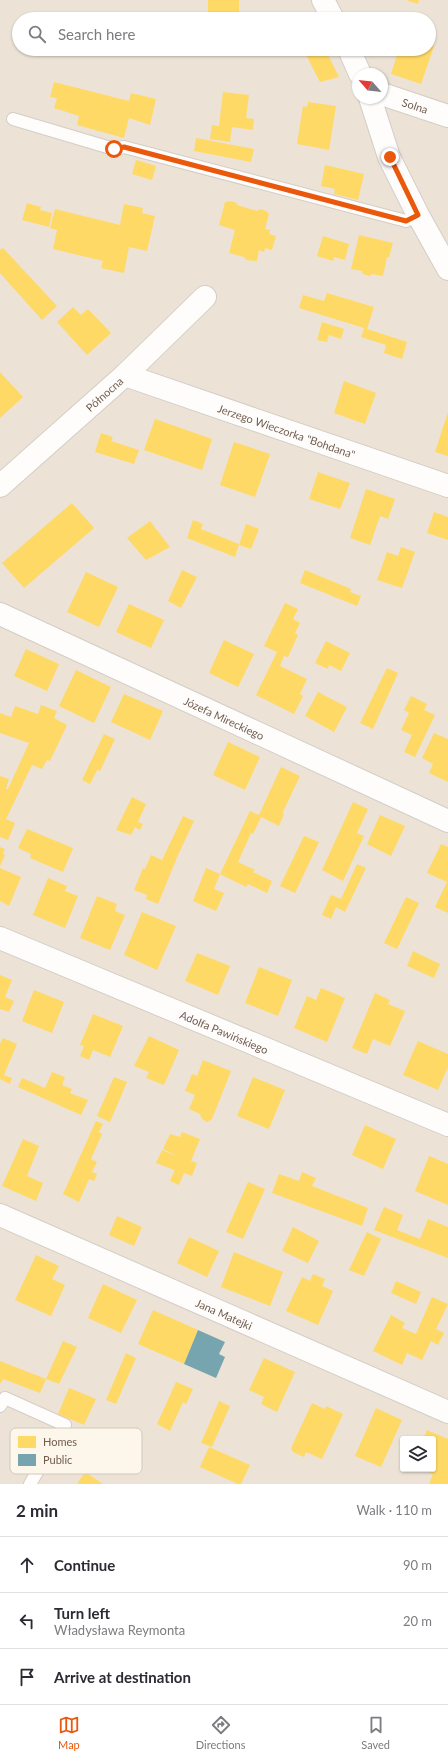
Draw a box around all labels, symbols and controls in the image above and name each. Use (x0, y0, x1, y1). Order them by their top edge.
search box (12, 12, 436, 56)
icon: search (26, 23, 48, 45)
text: Search here (58, 25, 135, 43)
north arrow (352, 68, 388, 104)
street label: Solna (401, 95, 430, 115)
route start (105, 140, 123, 158)
route end (381, 148, 399, 166)
street label: Północna (83, 374, 125, 414)
street label: Jerzego Wieczorka "Bohdana" (216, 401, 357, 460)
street label: Józefa Mireckiego (182, 693, 266, 742)
street label: Adolfa Pawińskiego (178, 1007, 270, 1056)
street label: Jana Matejki (194, 1296, 255, 1332)
legend (10, 1428, 142, 1474)
text: Homes (43, 1435, 77, 1448)
map controls (400, 1436, 436, 1472)
button: layers (400, 1436, 436, 1472)
text: Public (43, 1453, 72, 1466)
text: 2 min (16, 1500, 58, 1521)
text: Walk · 110 m (356, 1502, 432, 1518)
icon: ahead (16, 1554, 38, 1576)
text: Continue (54, 1556, 115, 1574)
text: 90 m (403, 1557, 432, 1573)
text: Turn left (54, 1604, 110, 1622)
icon: left (16, 1610, 38, 1632)
text: 20 m (403, 1613, 432, 1629)
text: Władysława Reymonta (54, 1622, 185, 1638)
icon: arrive (16, 1666, 38, 1688)
text: Arrive at destination (54, 1668, 191, 1686)
tab: Map (58, 1714, 80, 1751)
tab: Directions (196, 1714, 245, 1751)
tab: Saved (361, 1714, 390, 1751)

